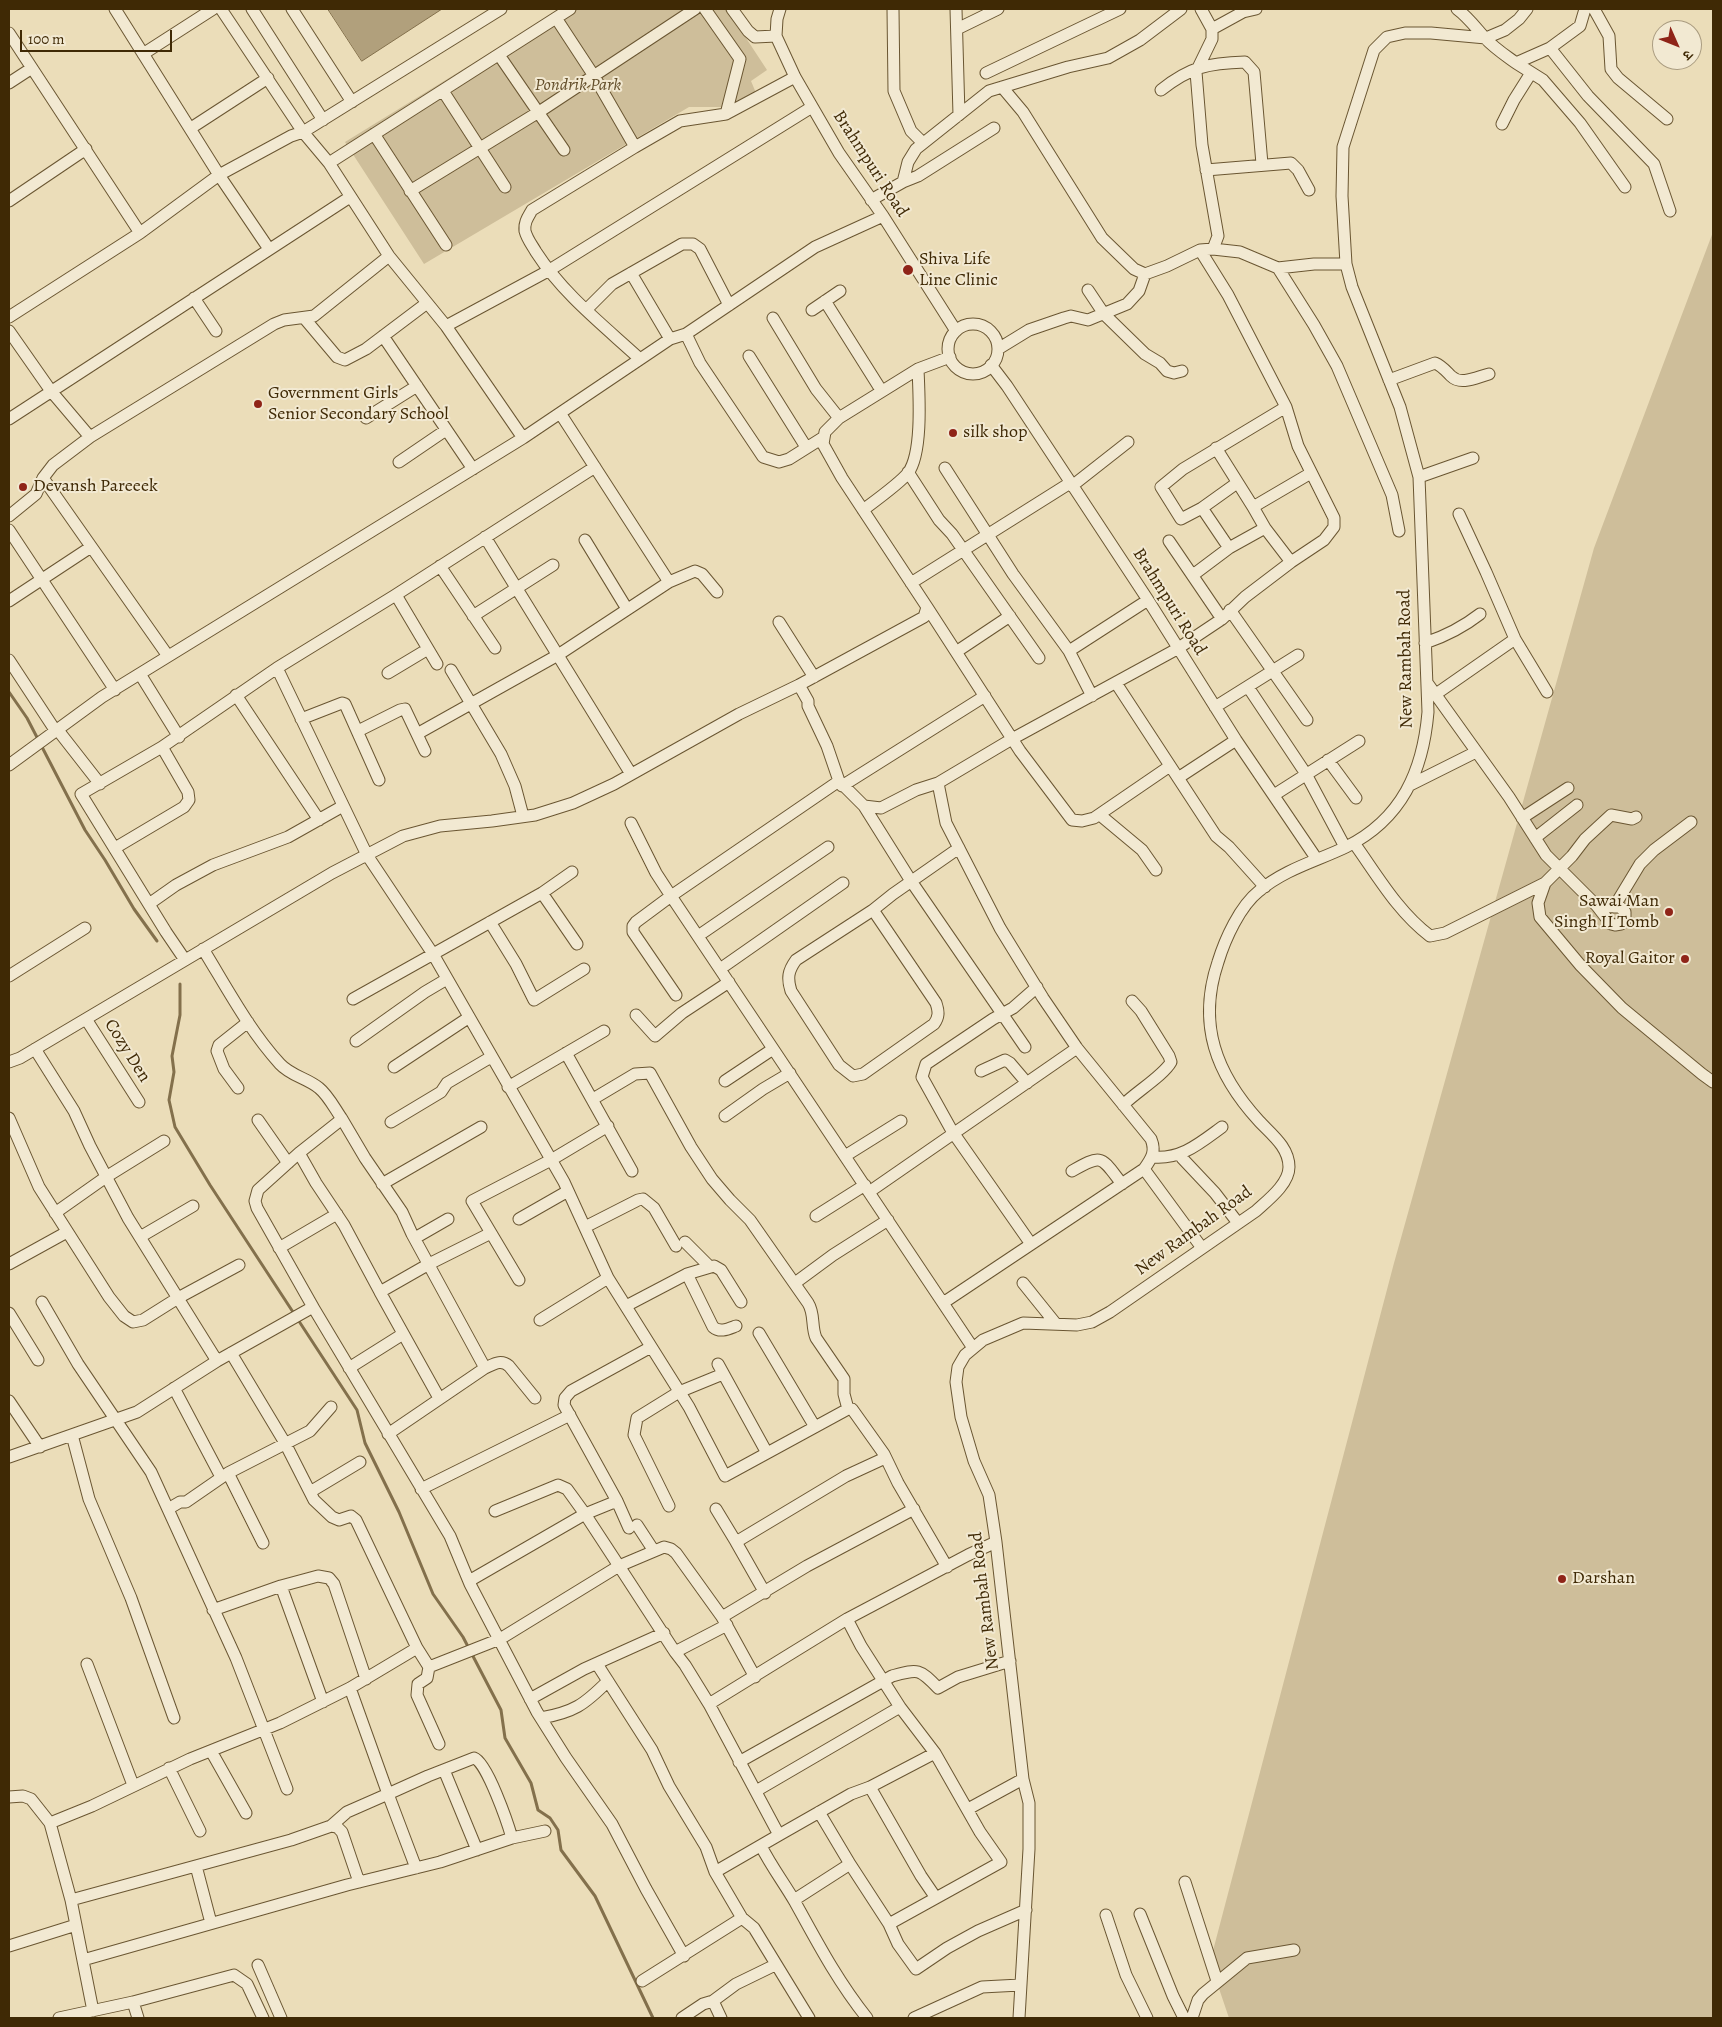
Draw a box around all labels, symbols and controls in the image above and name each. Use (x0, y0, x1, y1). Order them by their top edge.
scale bar (22, 20, 175, 52)
north arrow (1652, 20, 1702, 70)
text: 100 m (28, 29, 65, 49)
text: उ (1678, 46, 1697, 64)
park label: Pondrik Park (535, 75, 621, 97)
street label: Brahmpuri Road (828, 107, 912, 221)
place label: Shiva Life Line Clinic (919, 249, 998, 292)
marker: Shiva Life Line Clinic (901, 263, 915, 277)
place label: Government Girls Senior Secondary School (268, 383, 449, 426)
marker: Government Girls Senior Secondary School (252, 398, 264, 410)
place label: silk shop (963, 422, 1028, 444)
marker: silk shop (947, 427, 959, 439)
place label: Devansh Pareeek (33, 476, 158, 498)
marker: Devansh Pareeek (17, 481, 29, 493)
street label: Brahmpuri Road (1127, 544, 1211, 660)
street label: New Rambah Road (1394, 589, 1418, 729)
place label: Sawai Man Singh II Tomb (1554, 891, 1659, 934)
marker: Sawai Man Singh II Tomb (1663, 906, 1675, 918)
place label: Royal Gaitor (1585, 948, 1675, 970)
marker: Royal Gaitor (1679, 953, 1691, 965)
street label: Cozy Den (99, 1015, 155, 1087)
street label: New Rambah Road (1131, 1181, 1257, 1281)
street label: New Rambah Road (966, 1531, 1004, 1671)
place label: Darshan (1572, 1568, 1635, 1590)
marker: Darshan (1556, 1573, 1568, 1585)

